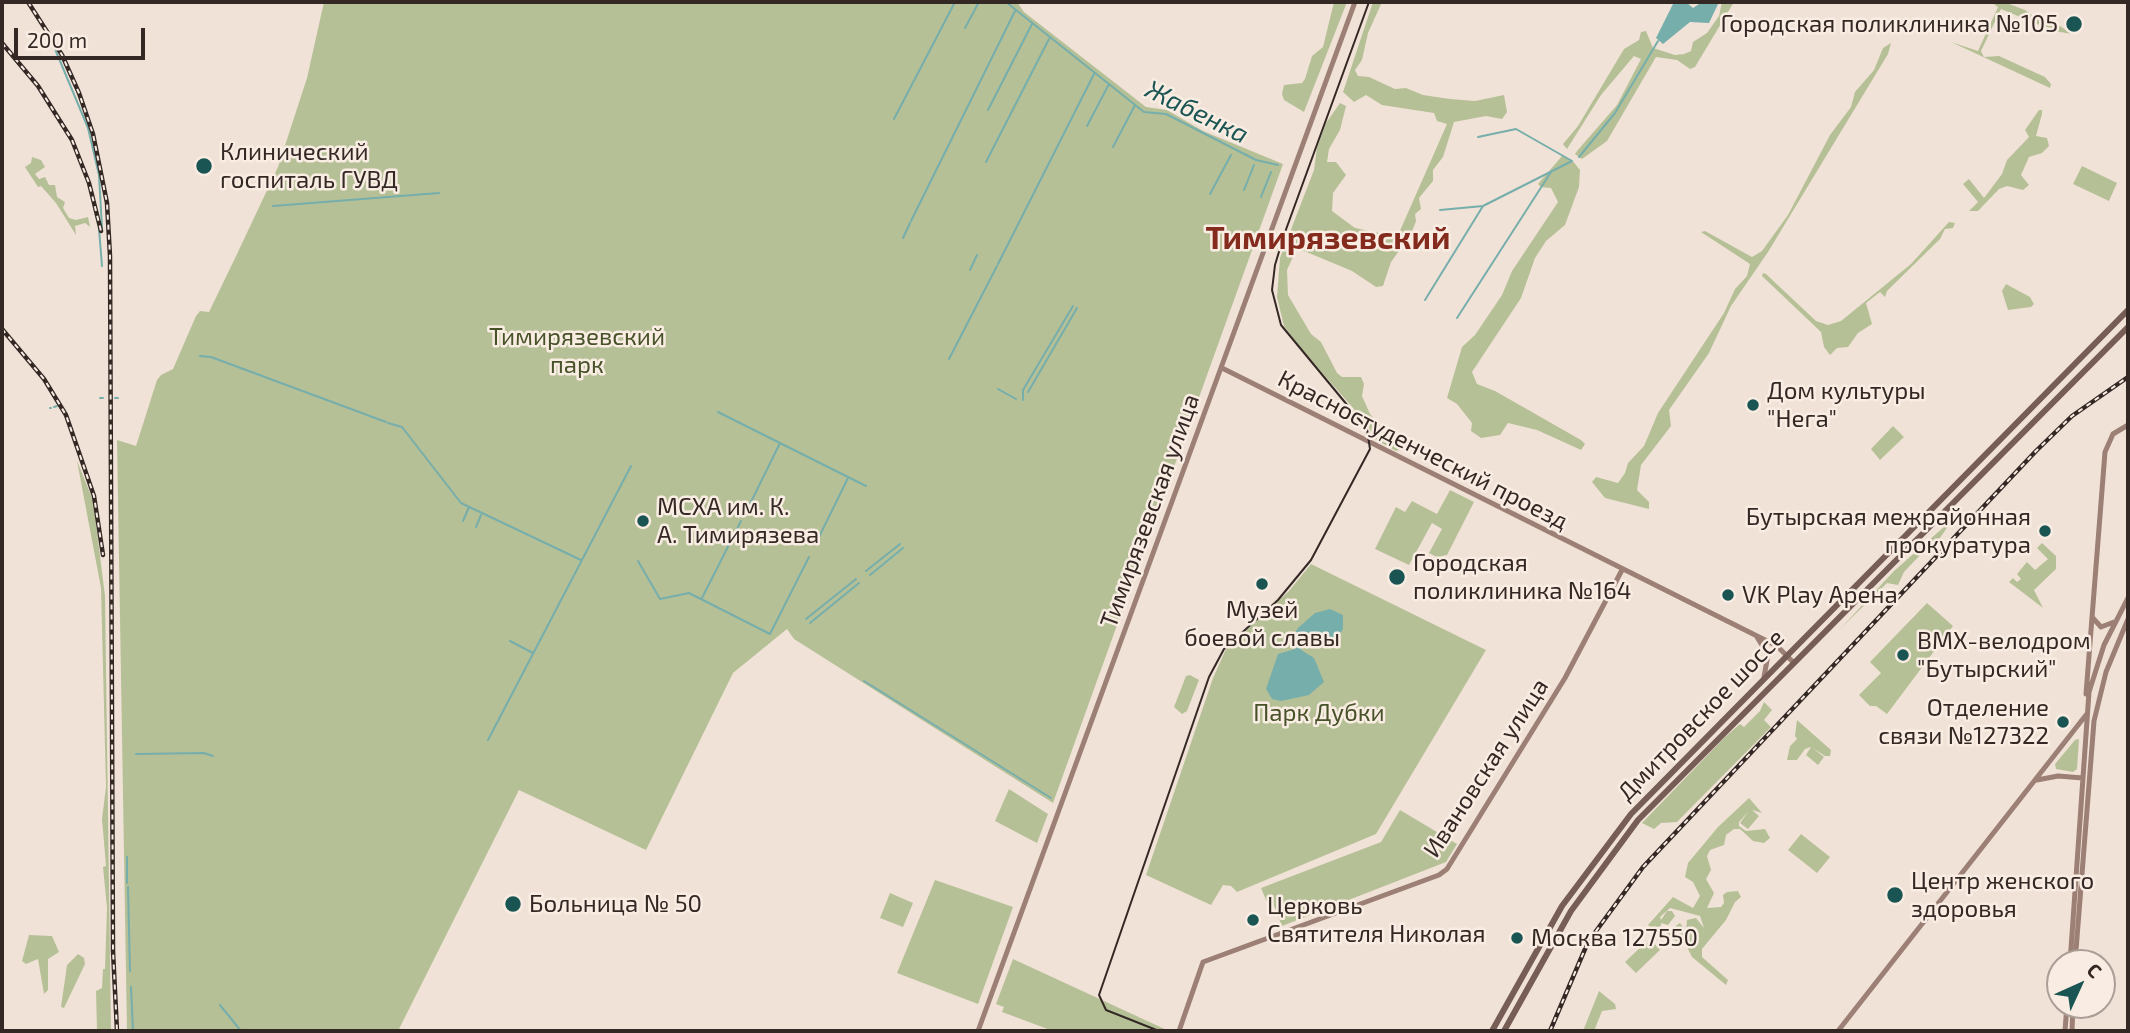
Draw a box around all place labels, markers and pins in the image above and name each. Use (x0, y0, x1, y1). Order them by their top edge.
place label: Городская поликлиника №105 (1721, 10, 2058, 38)
marker: Городская поликлиника №105 (2064, 14, 2084, 34)
place label: Клинический госпиталь ГУВД (220, 138, 398, 194)
marker: Клинический госпиталь ГУВД (194, 156, 214, 176)
place label: Дом культуры "Нега" (1767, 377, 1926, 433)
marker: Дом культуры "Нега" (1745, 397, 1761, 413)
place label: МСХА им. К. А. Тимирязева (657, 493, 819, 549)
place label: Бутырская межрайонная прокуратура (1746, 503, 2031, 559)
marker: МСХА им. К. А. Тимирязева (635, 513, 651, 529)
marker: Бутырская межрайонная прокуратура (2037, 523, 2053, 539)
place label: Городская поликлиника №164 (1413, 549, 1632, 605)
marker: Городская поликлиника №164 (1387, 567, 1407, 587)
marker: Музей боевой славы (1254, 576, 1270, 592)
place label: VK Play Арена (1742, 581, 1898, 609)
marker: VK Play Арена (1720, 587, 1736, 603)
place label: Музей боевой славы (1184, 596, 1340, 652)
place label: BMX-велодром "Бутырский" (1917, 627, 2091, 683)
marker: BMX-велодром "Бутырский" (1895, 647, 1911, 663)
place label: Отделение связи №127322 (1878, 694, 2049, 750)
marker: Отделение связи №127322 (2055, 714, 2071, 730)
place label: Центр женского здоровья (1911, 867, 2094, 923)
marker: Центр женского здоровья (1885, 885, 1905, 905)
place label: Больница № 50 (529, 890, 702, 918)
place label: Церковь Святителя Николая (1267, 892, 1485, 948)
marker: Больница № 50 (503, 894, 523, 914)
marker: Церковь Святителя Николая (1245, 912, 1261, 928)
place label: Москва 127550 (1531, 924, 1698, 952)
marker: Москва 127550 (1509, 930, 1525, 946)

